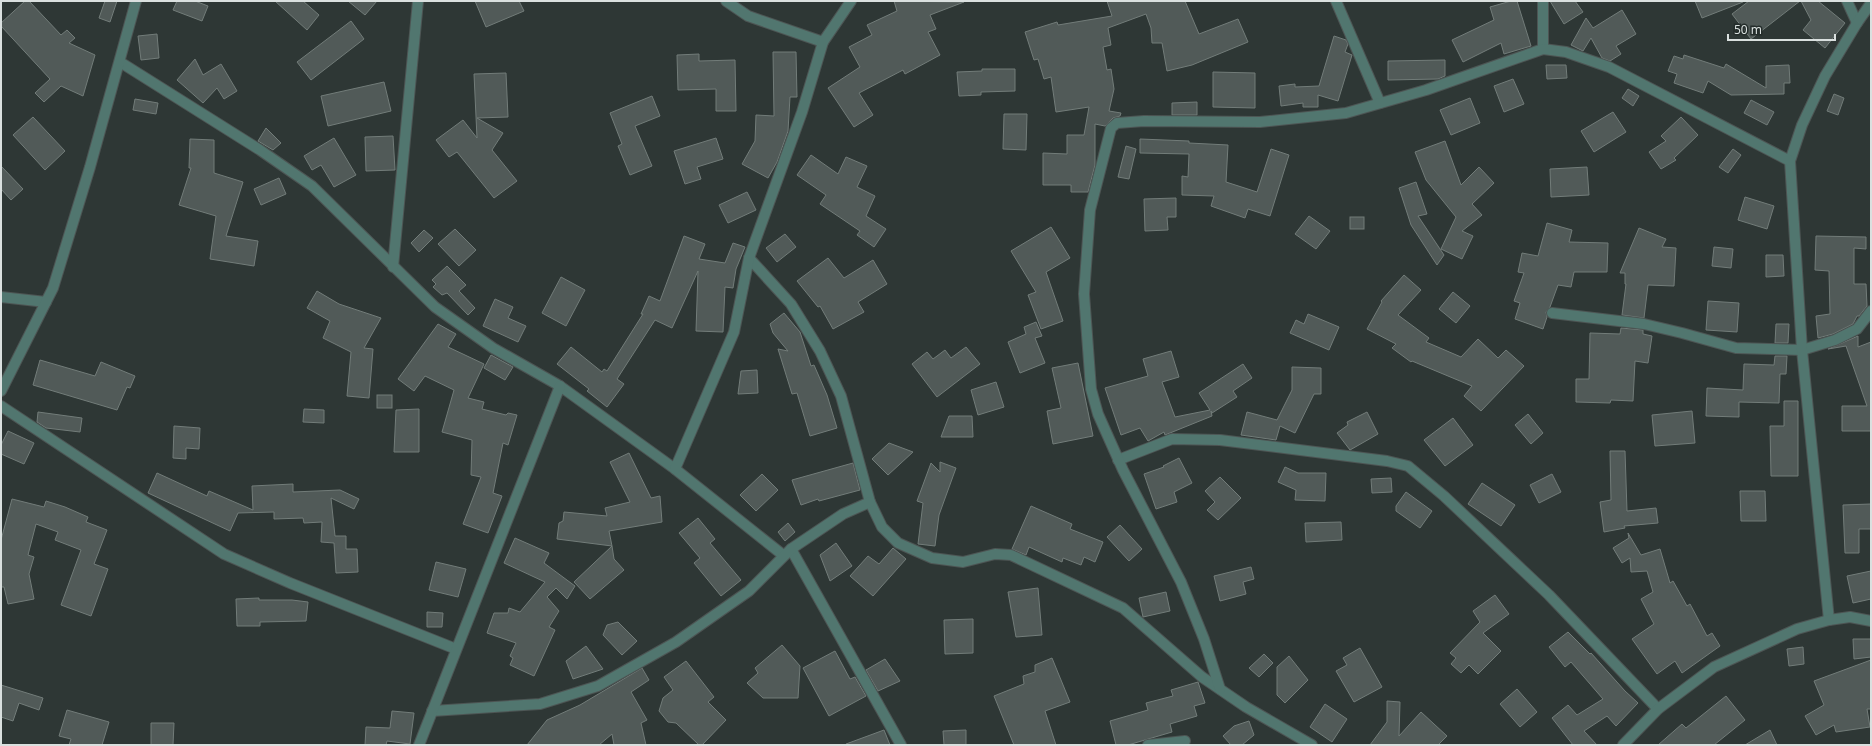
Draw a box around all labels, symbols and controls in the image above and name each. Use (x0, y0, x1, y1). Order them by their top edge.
scale bar (1728, 16, 1835, 42)
text: 50 m (1734, 21, 1762, 38)

